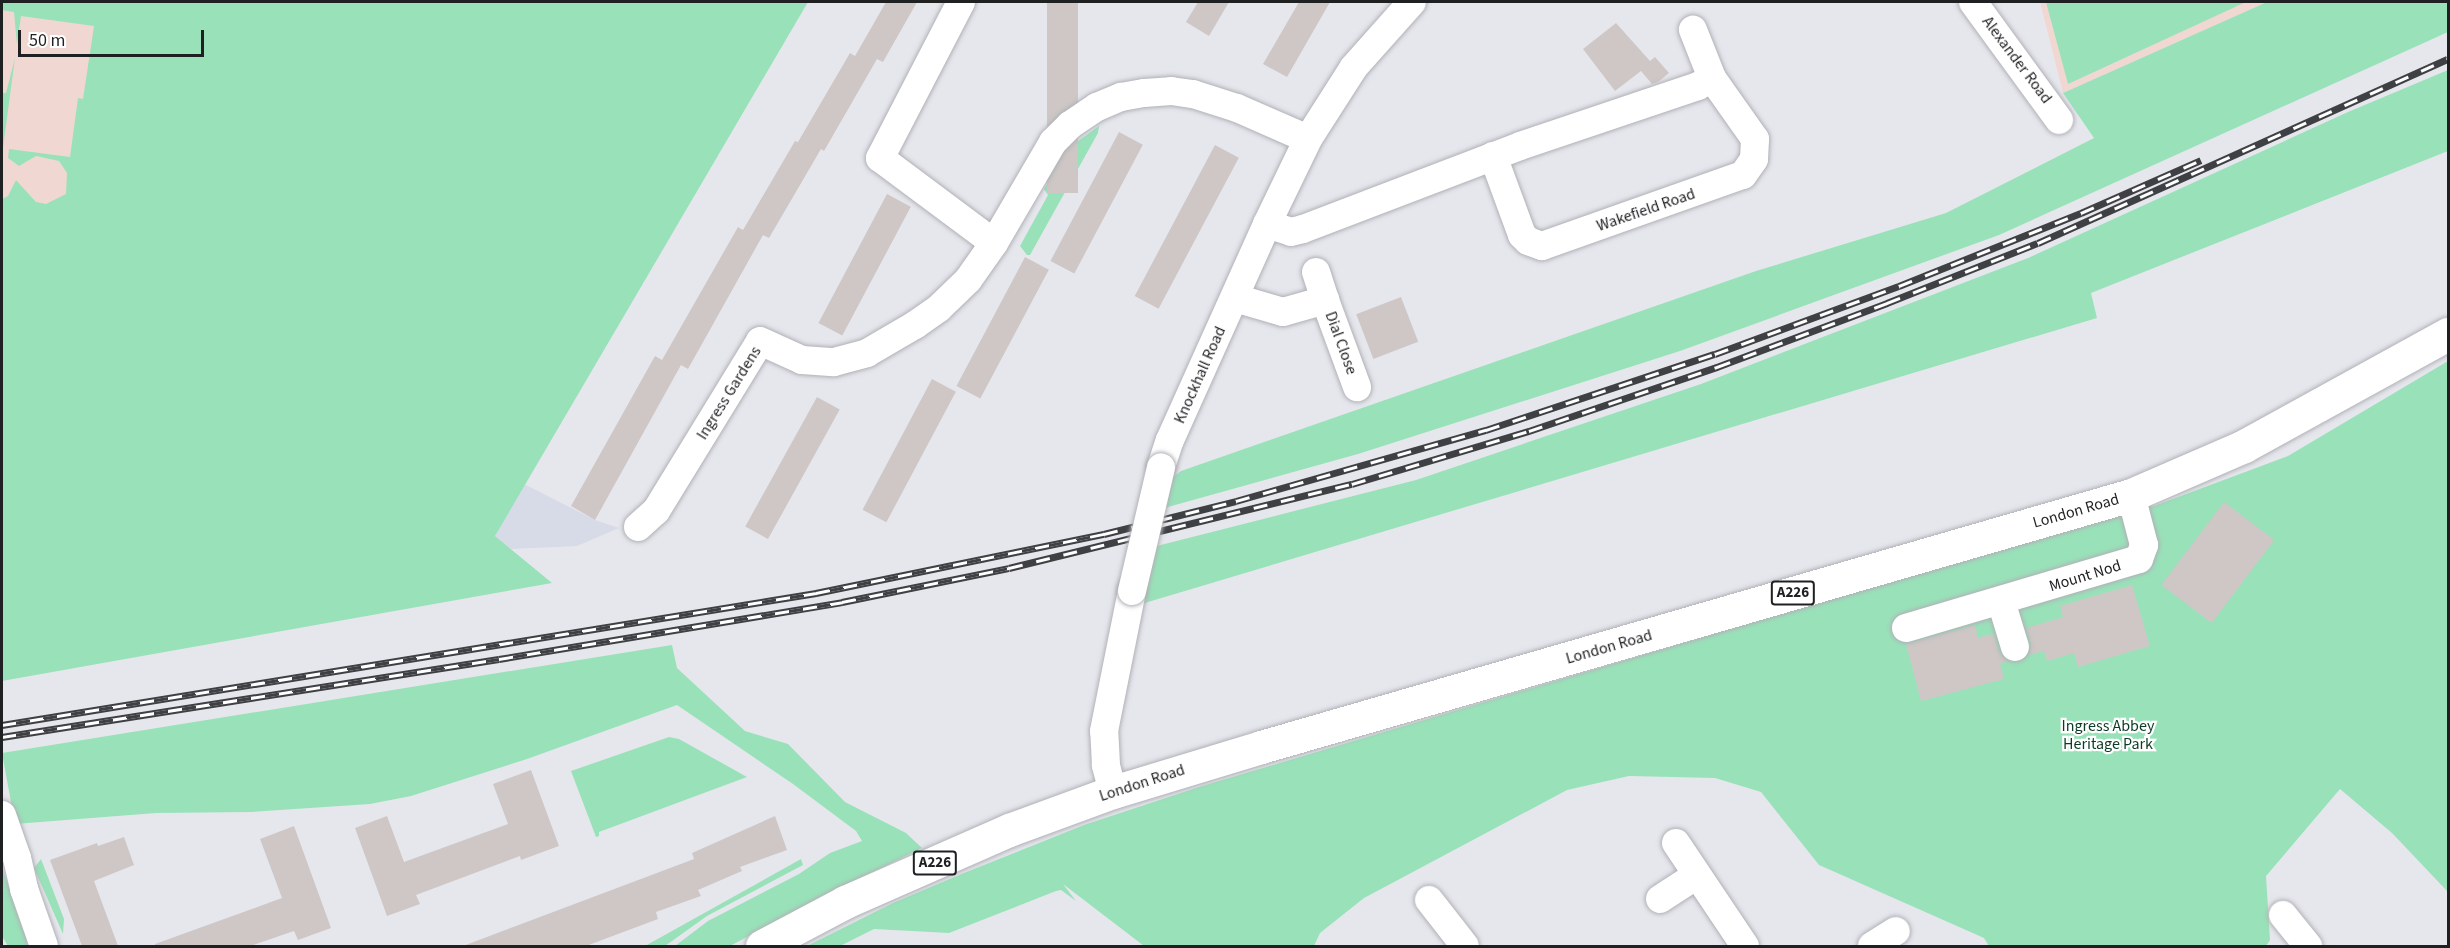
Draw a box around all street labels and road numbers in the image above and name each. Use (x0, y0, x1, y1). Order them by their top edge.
street label: Alexander Road (1978, 13, 2056, 107)
street label: Wakefield Road (1594, 184, 1698, 236)
street label: Dial Close (1321, 309, 1361, 377)
street label: Knockhall Road (1170, 323, 1230, 427)
street label: Ingress Gardens (693, 343, 765, 443)
street label: London Road (2031, 490, 2121, 532)
street label: Mount Nod (2047, 556, 2123, 596)
road number: A226 (1770, 581, 1816, 605)
street label: London Road (1564, 626, 1654, 668)
street label: London Road (1097, 760, 1187, 806)
road number: A226 (912, 851, 958, 875)

